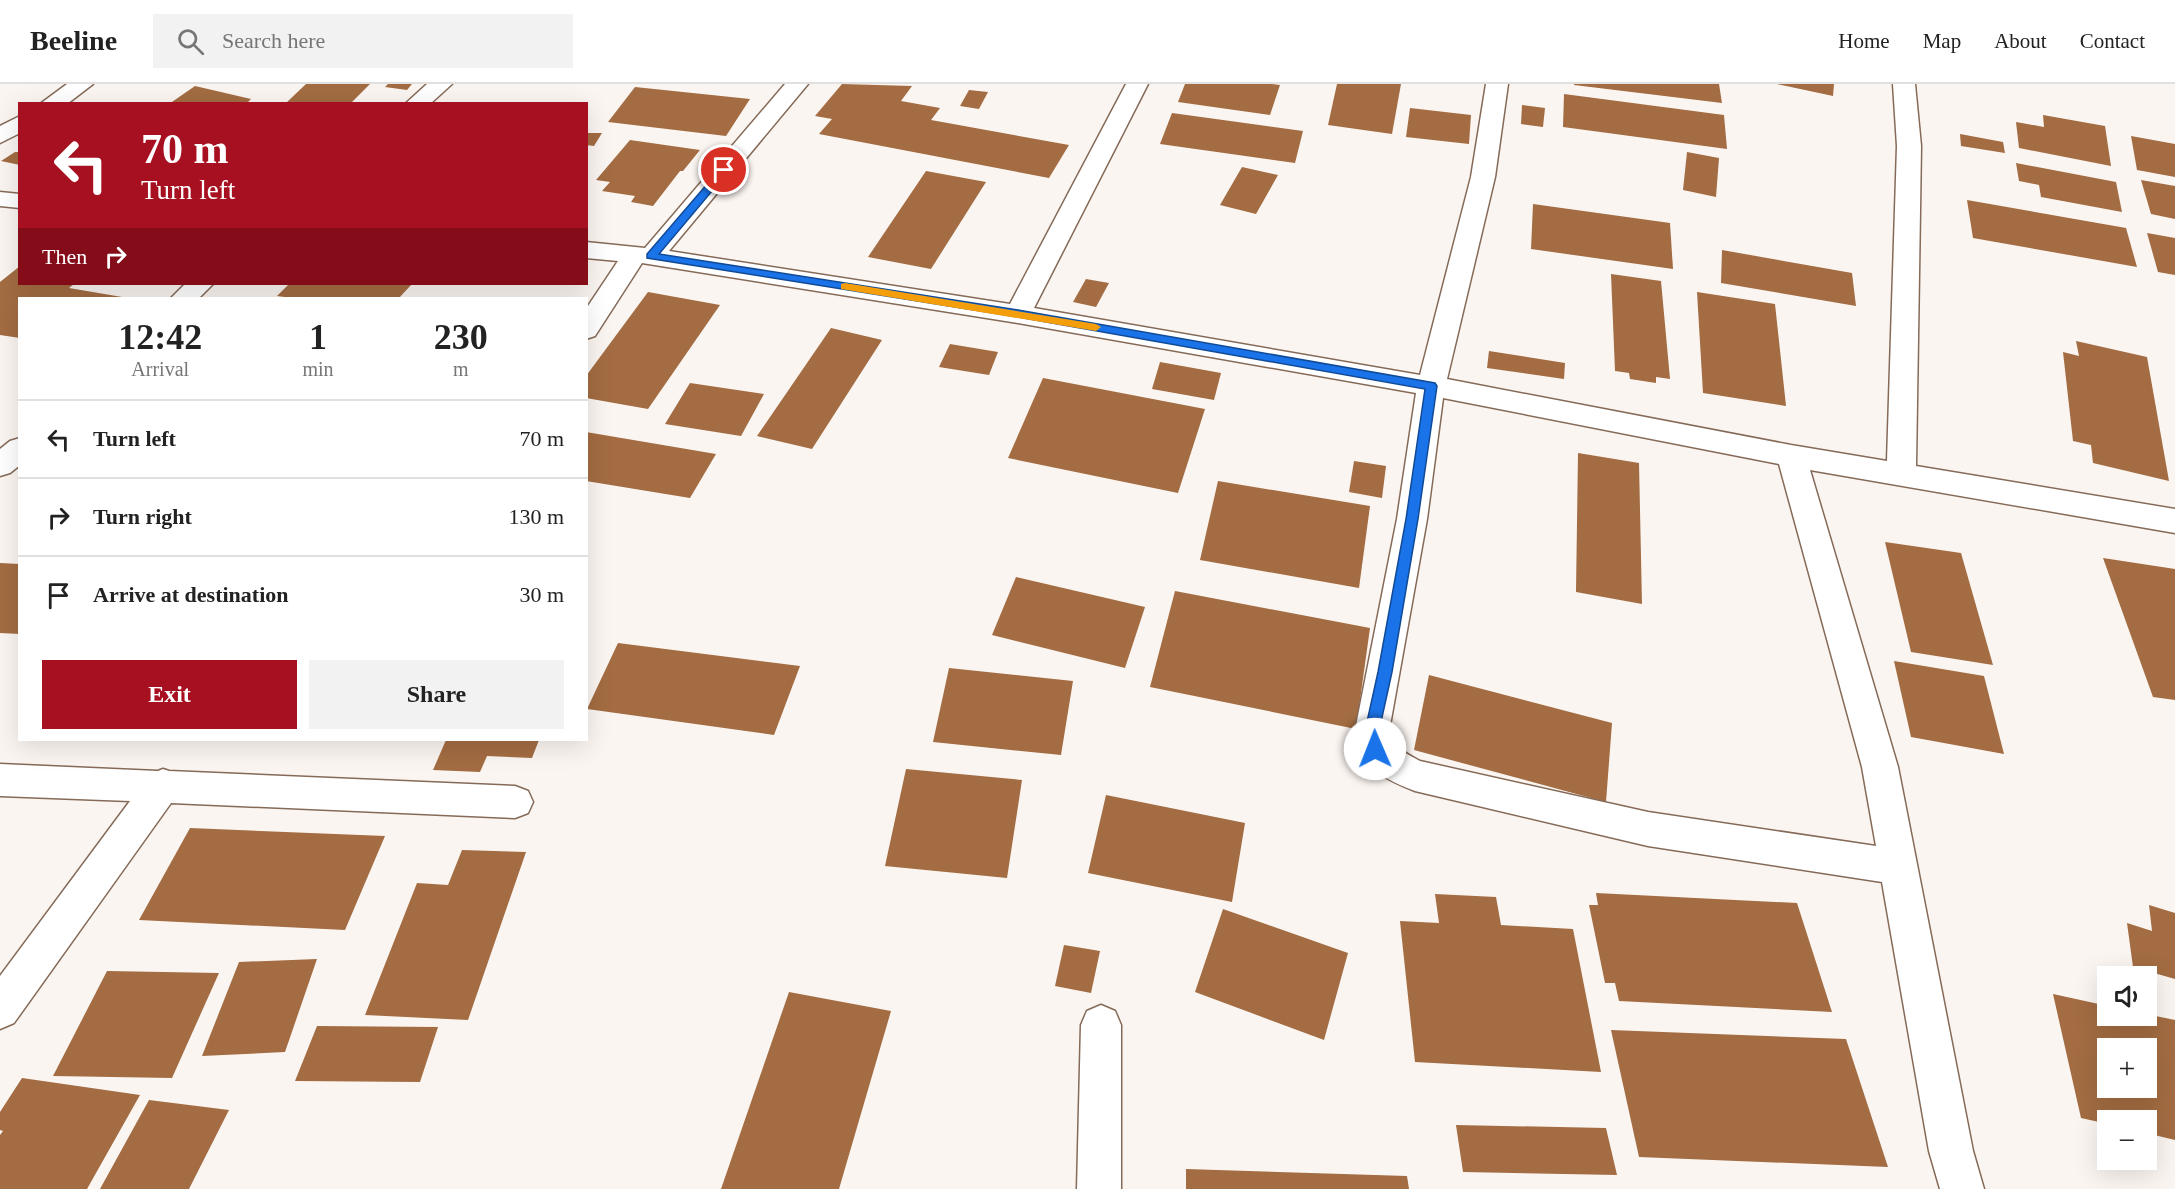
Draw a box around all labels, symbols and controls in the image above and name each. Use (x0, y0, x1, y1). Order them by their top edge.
search box (153, 14, 573, 68)
text: Beeline (30, 25, 117, 56)
icon: search (174, 25, 207, 58)
text: Search here (222, 28, 325, 53)
text: Home (1838, 29, 1890, 53)
text: Map (1923, 29, 1961, 53)
text: About (1994, 29, 2047, 53)
text: Contact (2080, 29, 2145, 53)
icon: left (42, 126, 120, 204)
text: 70 m (141, 126, 229, 172)
pin (698, 144, 749, 195)
icon: arrive (707, 153, 740, 186)
text: Turn left (141, 175, 235, 205)
icon: right (99, 240, 132, 273)
text: Then (42, 244, 87, 269)
text: 12:42 (118, 317, 202, 357)
text: 1 (309, 317, 327, 357)
text: 230 (434, 317, 488, 357)
text: Arrival (131, 358, 189, 380)
text: min (302, 358, 334, 380)
text: m (453, 358, 469, 380)
icon: left (42, 423, 75, 456)
text: Turn left (93, 426, 176, 451)
text: 70 m (519, 426, 564, 451)
icon: right (42, 501, 75, 534)
text: Turn right (93, 504, 192, 529)
text: 130 m (508, 504, 564, 529)
icon: arrive (42, 579, 75, 612)
text: Arrive at destination (93, 582, 289, 607)
text: 30 m (519, 582, 564, 607)
button: Exit (42, 660, 297, 729)
button: Share (309, 660, 564, 729)
position arrow (1343, 717, 1407, 781)
map controls (2097, 966, 2157, 1170)
button: sound (2097, 966, 2157, 1026)
button: + (2097, 1038, 2157, 1098)
button: − (2097, 1110, 2157, 1170)

